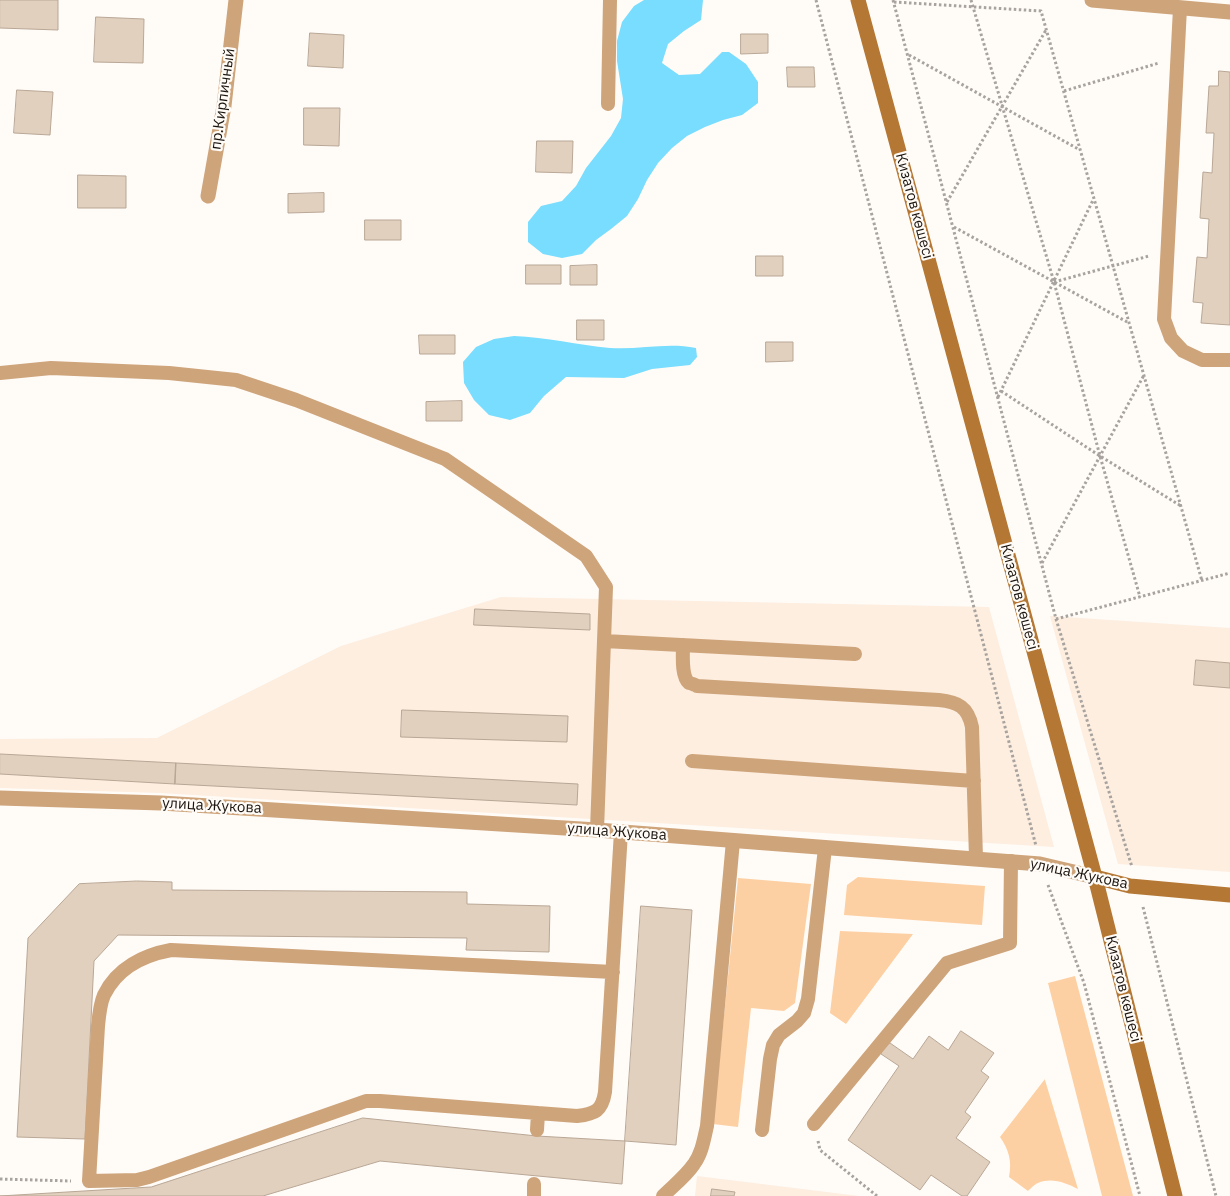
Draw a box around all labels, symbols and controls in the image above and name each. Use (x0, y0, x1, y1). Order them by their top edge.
street label: пр.Кирпичный (207, 47, 239, 151)
street label: Кизатов көшесі (891, 151, 937, 261)
street label: Кизатов көшесі (996, 542, 1042, 652)
street label: улица Жукова (162, 794, 262, 818)
street label: улица Жукова (567, 820, 667, 844)
street label: улица Жукова (1028, 855, 1130, 893)
street label: Кизатов көшесі (1101, 934, 1145, 1044)

